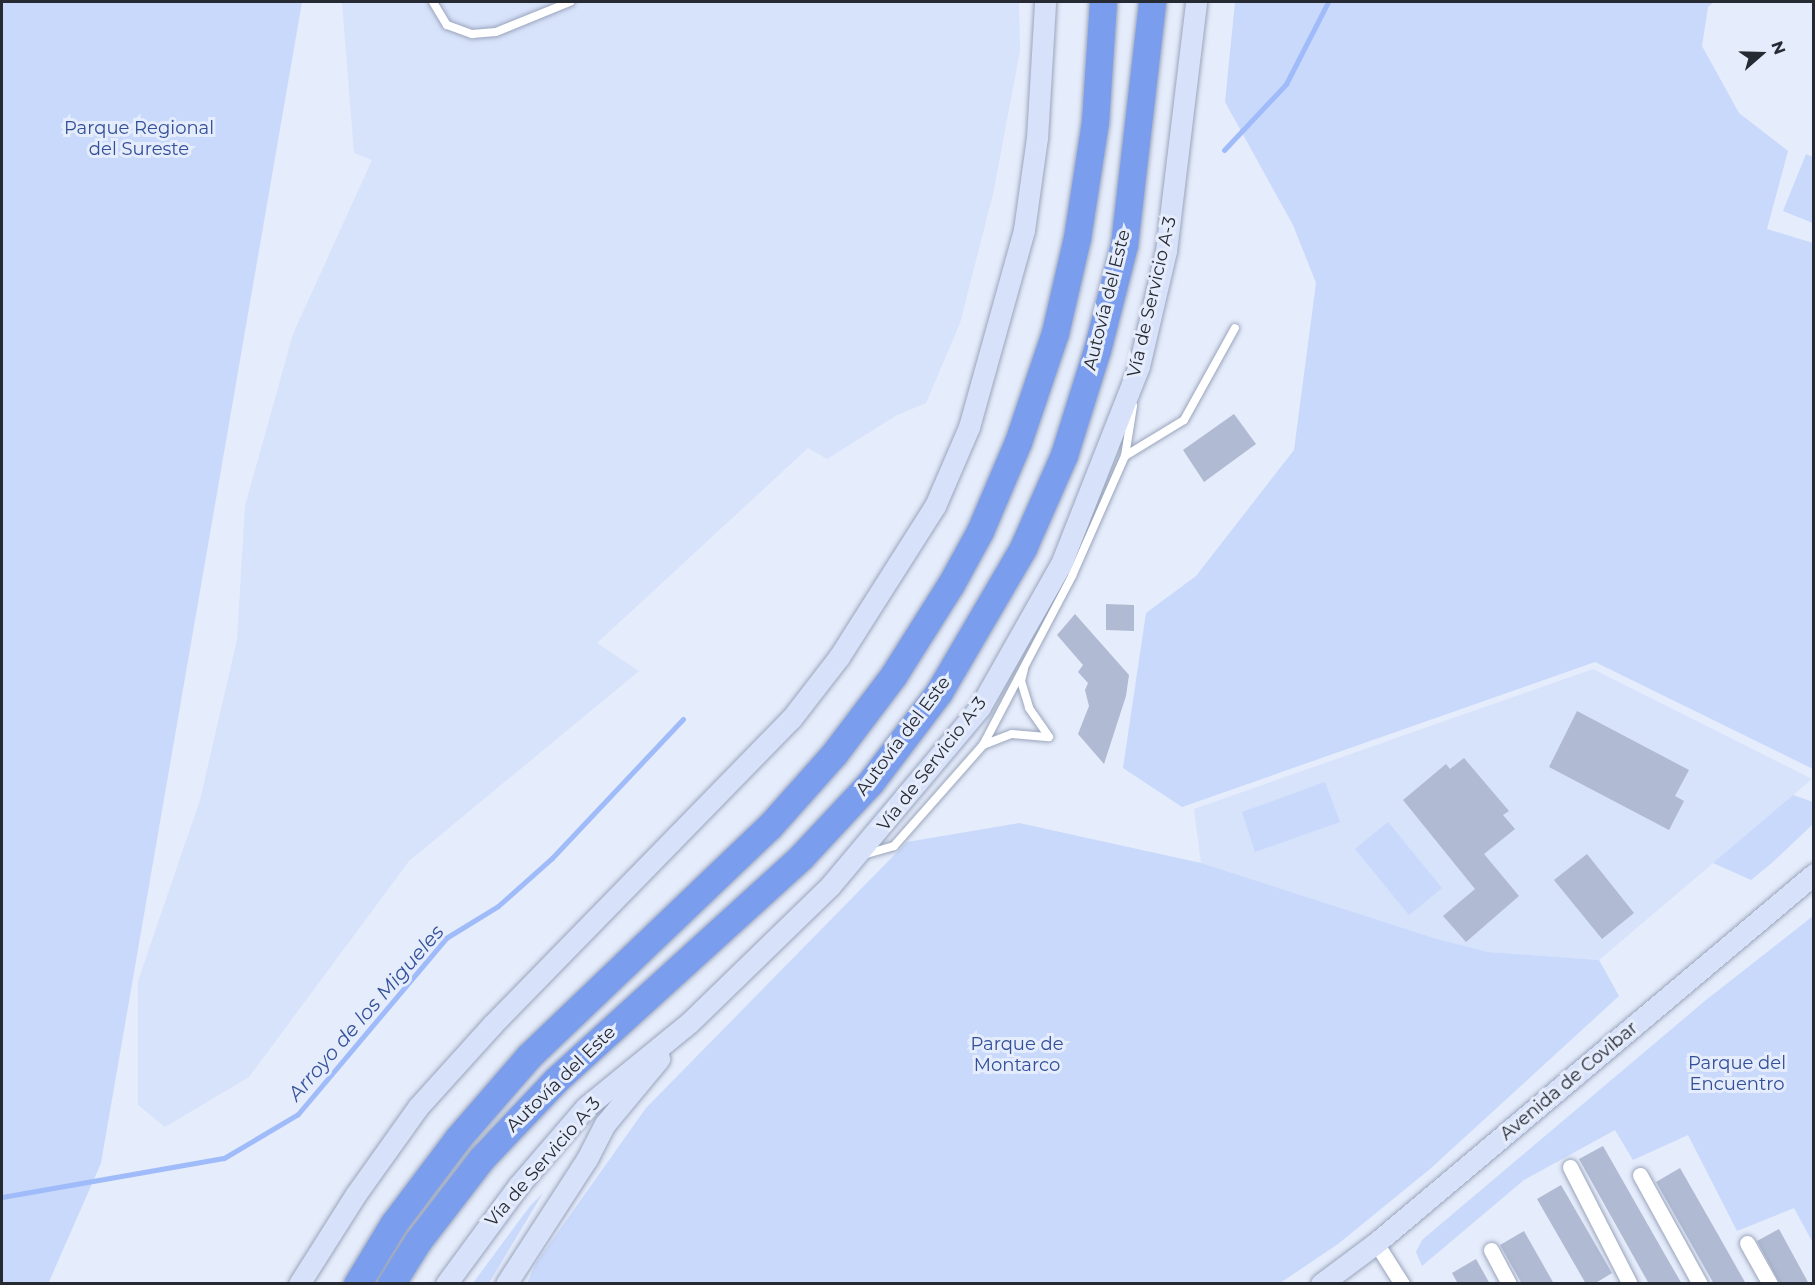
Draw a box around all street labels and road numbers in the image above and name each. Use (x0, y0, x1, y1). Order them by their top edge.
street label: Vía de Servicio A-3 (1123, 214, 1181, 380)
street label: Autovía del Este (1079, 228, 1135, 372)
street label: Autovía del Este (851, 672, 955, 800)
street label: Vía de Servicio A-3 (873, 693, 991, 835)
street label: Avenida de Covibar (1496, 1017, 1642, 1145)
street label: Autovía del Este (502, 1021, 620, 1137)
street label: Vía de Servicio A-3 (481, 1093, 605, 1231)

